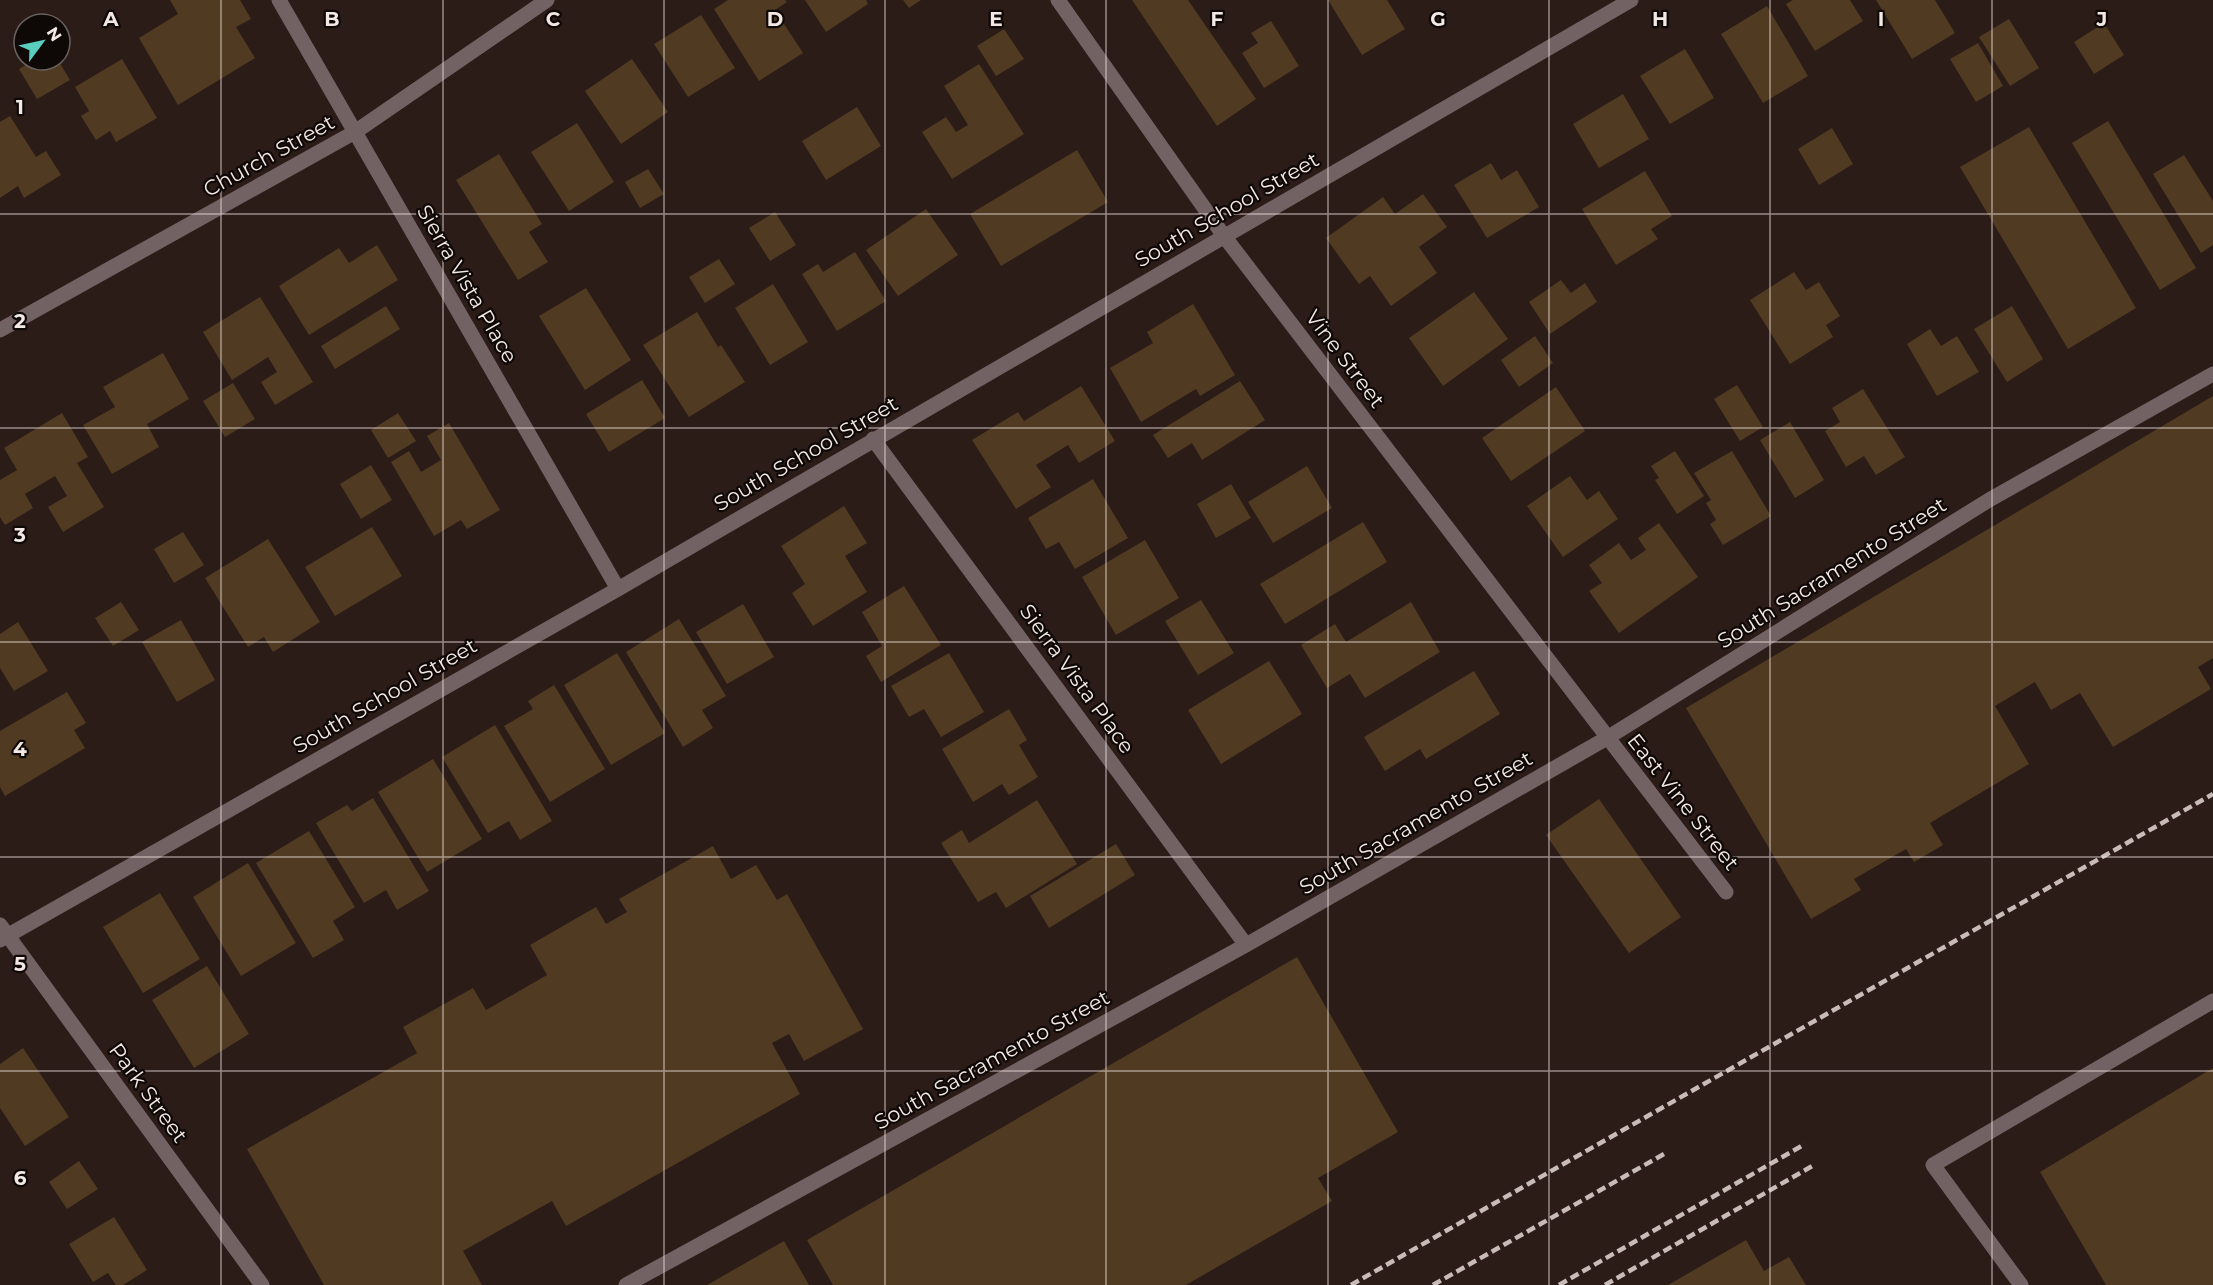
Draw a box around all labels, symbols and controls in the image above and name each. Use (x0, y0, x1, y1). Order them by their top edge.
text: A (102, 7, 119, 31)
text: B (324, 7, 340, 31)
text: C (546, 7, 561, 31)
text: D (767, 7, 783, 31)
text: E (989, 7, 1003, 31)
text: F (1211, 7, 1224, 31)
text: G (1430, 7, 1446, 31)
text: H (1652, 7, 1668, 31)
text: I (1878, 7, 1884, 31)
text: J (2096, 7, 2107, 31)
north arrow (12, 12, 72, 72)
text: N (43, 24, 66, 45)
text: 1 (16, 95, 24, 119)
street label: Church Street (199, 109, 339, 202)
street label: South School Street (1130, 147, 1323, 272)
street label: Sierra Vista Place (412, 200, 523, 367)
street label: Vine Street (1301, 305, 1390, 412)
text: 2 (14, 309, 26, 333)
street label: South School Street (709, 391, 902, 516)
street label: South Sacramento Street (1713, 492, 1951, 653)
text: 3 (13, 523, 26, 547)
street label: Sierra Vista Place (1015, 599, 1140, 758)
street label: South School Street (288, 633, 481, 758)
street label: East Vine Street (1622, 728, 1744, 875)
text: 4 (13, 737, 27, 761)
street label: South Sacramento Street (1295, 746, 1537, 900)
text: 5 (14, 952, 26, 976)
street label: South Sacramento Street (870, 984, 1114, 1135)
street label: Park Street (104, 1038, 193, 1147)
text: 6 (14, 1166, 27, 1190)

